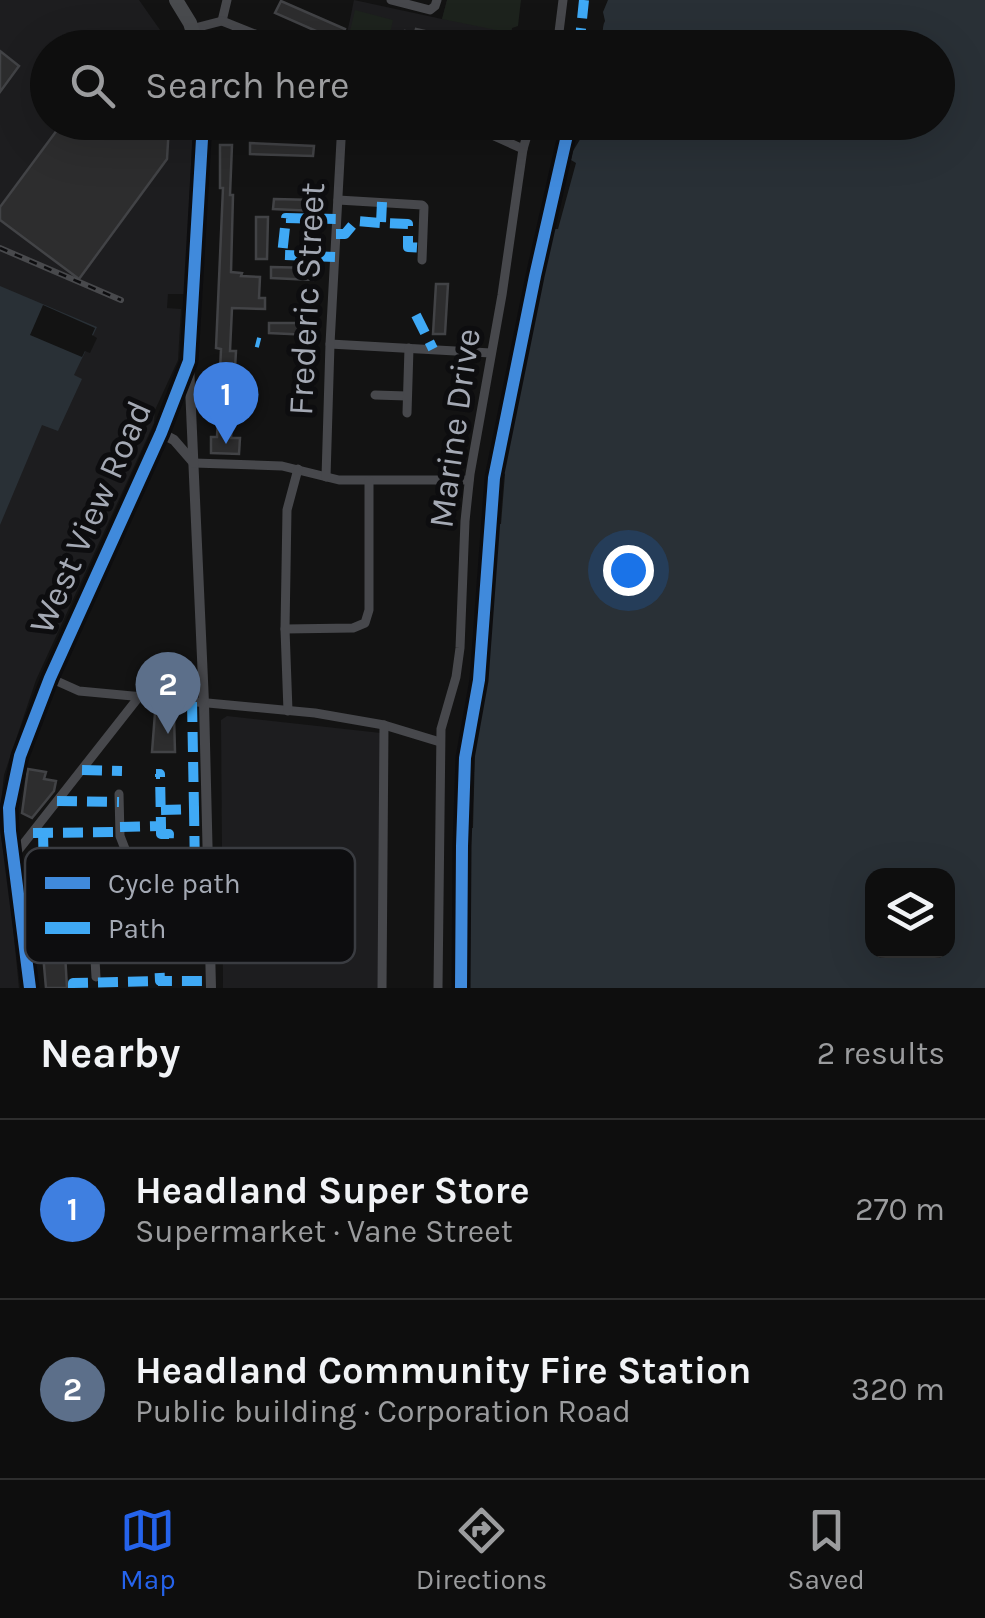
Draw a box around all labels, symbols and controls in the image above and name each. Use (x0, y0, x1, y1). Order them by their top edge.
search box (30, 30, 955, 140)
icon: search (65, 58, 120, 113)
text: Search here (145, 63, 349, 108)
street label: Frederic Street (280, 182, 333, 417)
street label: Marine Drive (420, 326, 489, 531)
pin: 1 (194, 362, 258, 444)
street label: West View Road (21, 395, 160, 640)
your location (603, 545, 654, 596)
pin: 2 (136, 652, 200, 734)
legend (25, 848, 355, 963)
text: Cycle path (108, 867, 241, 900)
map controls (865, 868, 955, 958)
button: layers (865, 868, 955, 958)
text: Path (108, 912, 166, 945)
text: Nearby (40, 1028, 180, 1078)
text: 2 results (817, 1035, 945, 1072)
text: Headland Super Store (135, 1168, 530, 1213)
text: 1 (67, 1191, 78, 1228)
text: 270 m (855, 1191, 945, 1228)
text: Supermarket · Vane Street (135, 1213, 513, 1250)
text: Headland Community Fire Station (135, 1348, 751, 1393)
text: 2 (63, 1371, 82, 1408)
text: 320 m (851, 1371, 945, 1408)
text: Public building · Corporation Road (135, 1393, 631, 1430)
tab: Map (120, 1503, 176, 1596)
tab: Directions (416, 1503, 547, 1596)
tab: Saved (787, 1503, 865, 1596)

